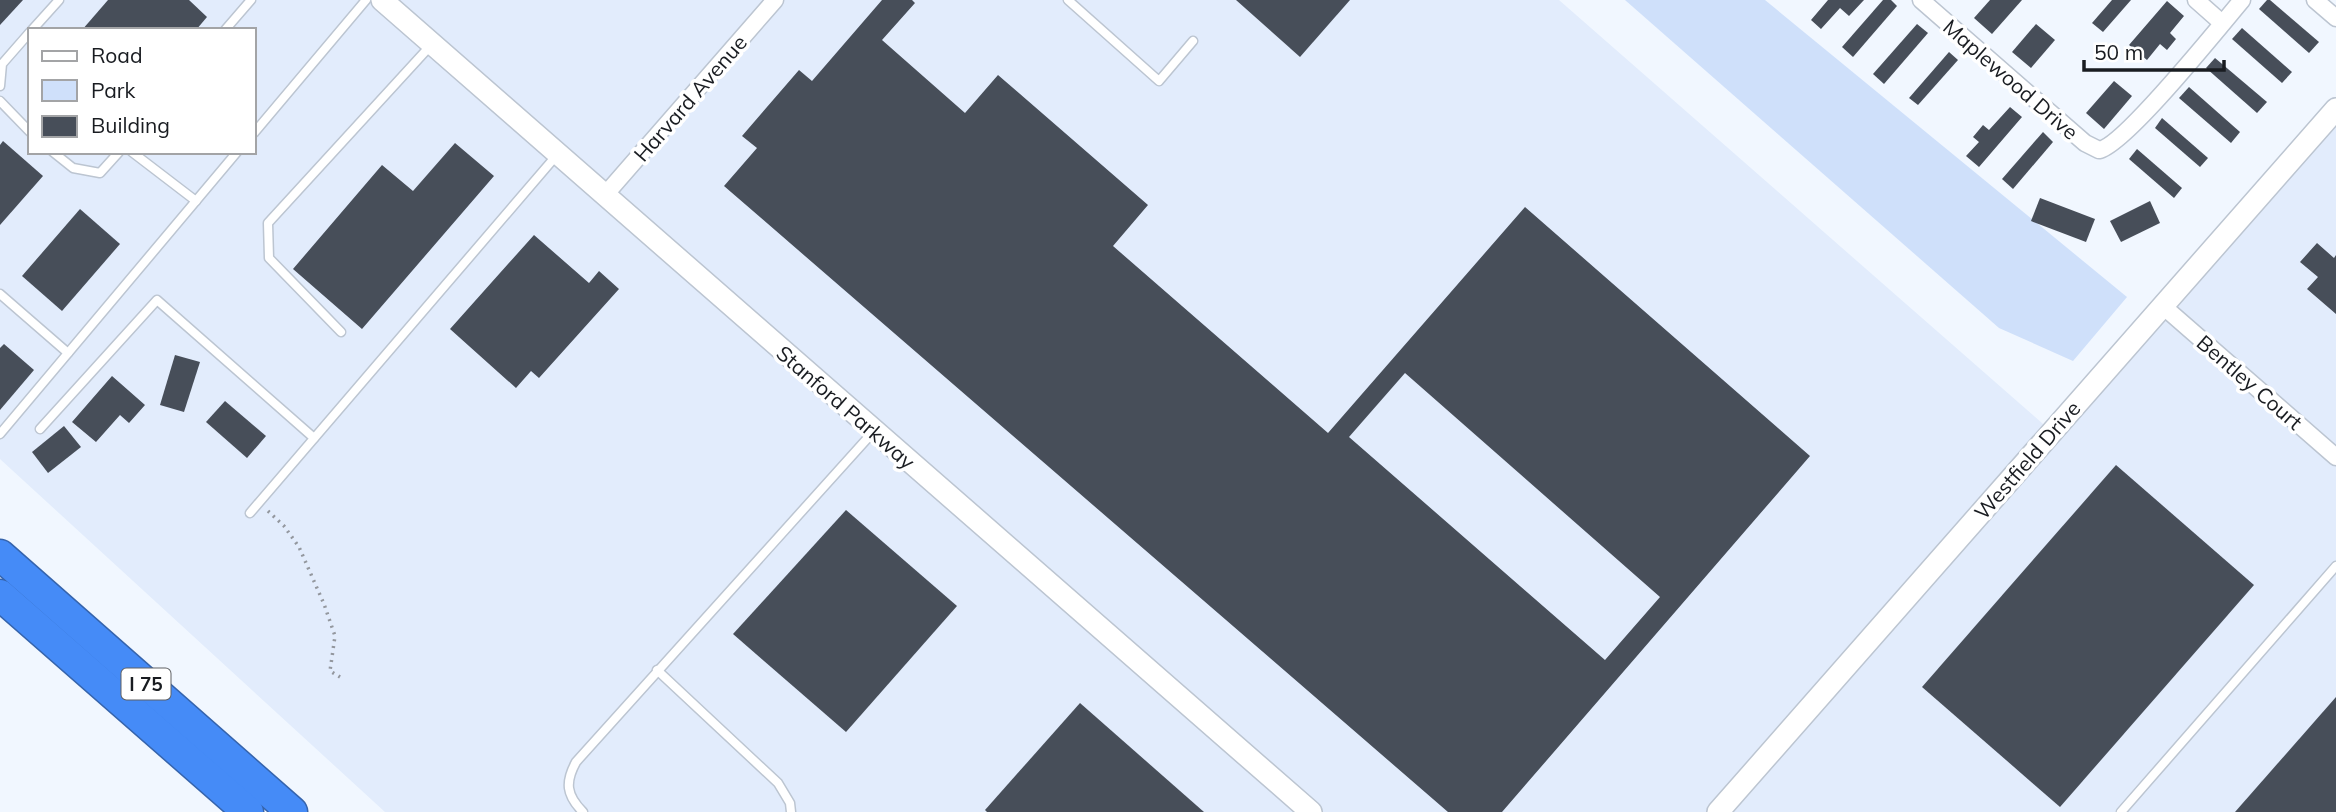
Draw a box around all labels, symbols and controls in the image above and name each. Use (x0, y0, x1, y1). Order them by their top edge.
street label: Maplewood Drive (1938, 13, 2084, 145)
legend (28, 28, 256, 154)
scale bar (2084, 28, 2224, 72)
street label: Harvard Avenue (628, 29, 752, 167)
text: 50 m (2094, 39, 2143, 65)
text: Road (91, 42, 142, 68)
text: Park (91, 77, 135, 103)
text: Building (91, 112, 170, 138)
street label: Bentley Court (2192, 329, 2308, 435)
street label: Stanford Parkway (771, 340, 921, 474)
street label: Westfield Drive (1968, 395, 2086, 525)
road number: I 75 (122, 668, 170, 699)

